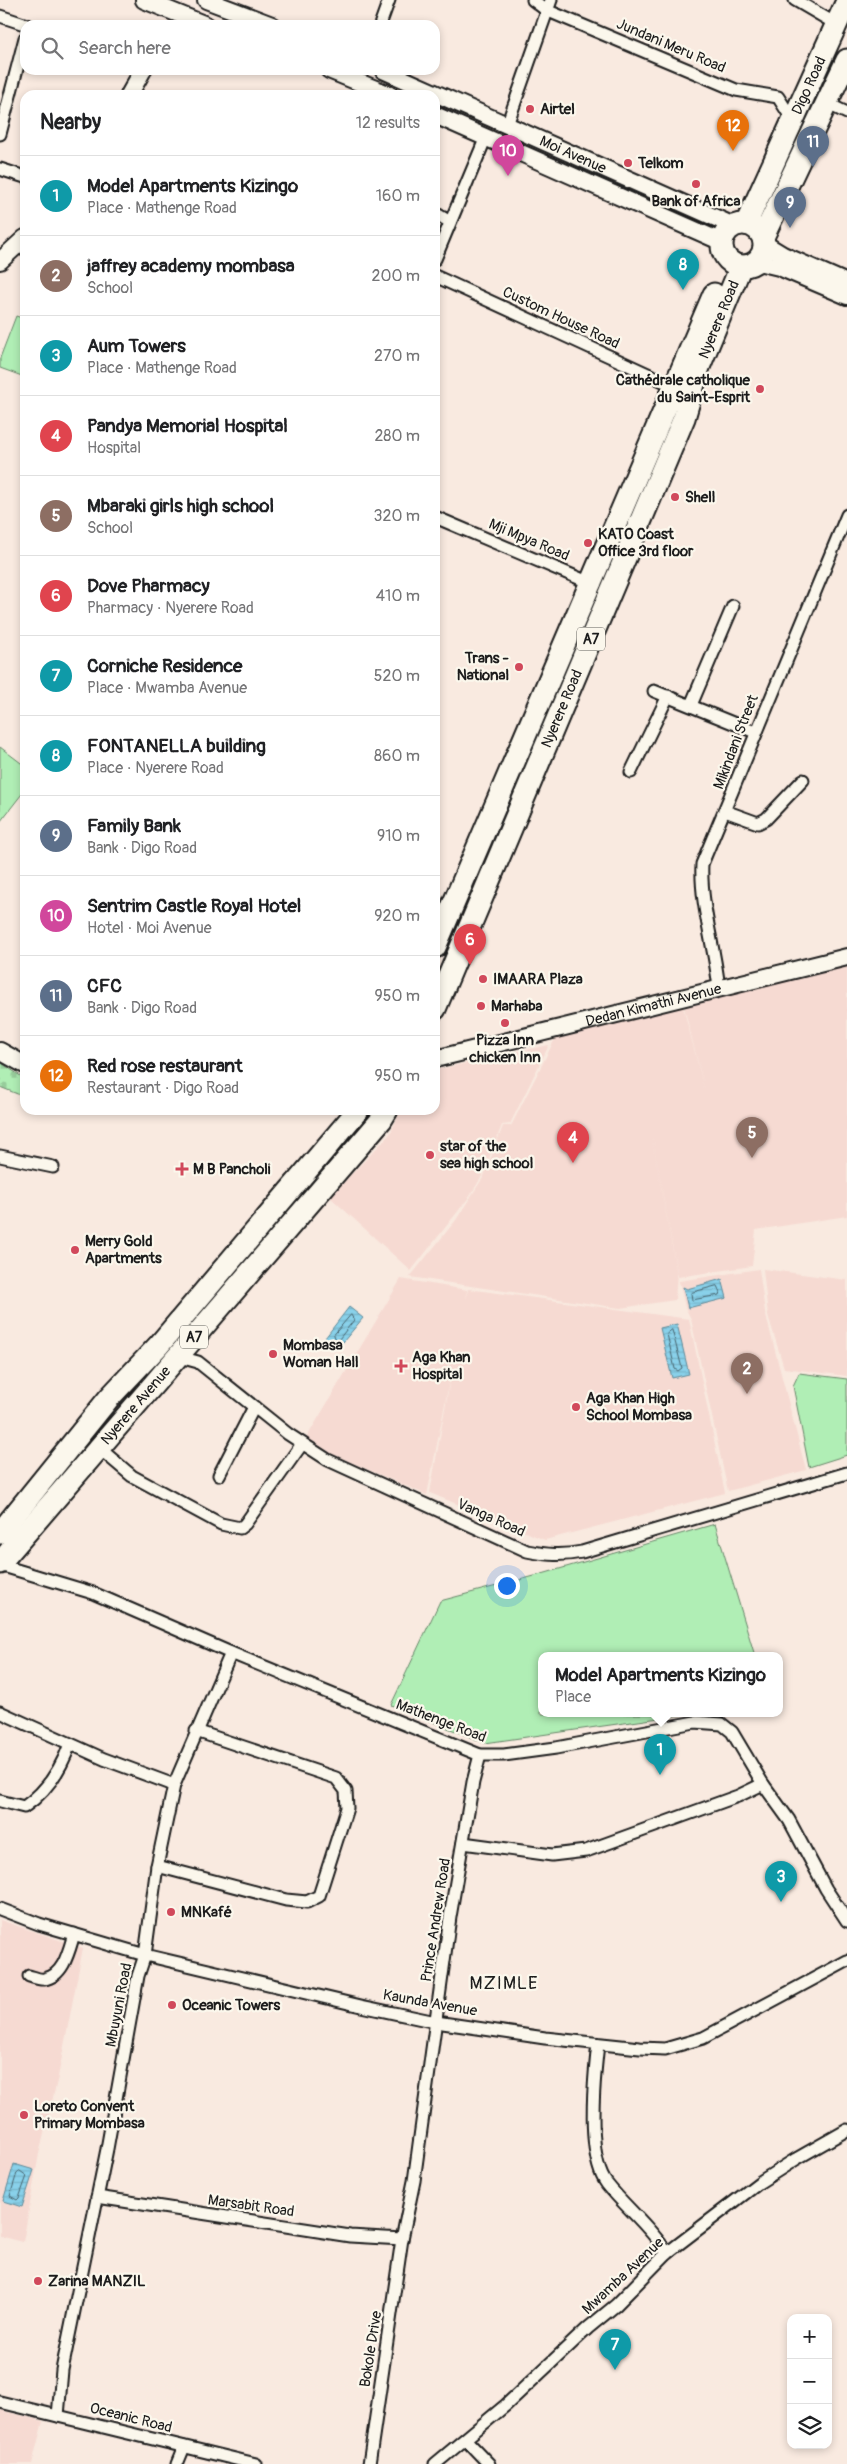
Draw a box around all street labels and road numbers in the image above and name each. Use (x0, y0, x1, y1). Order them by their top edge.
street label: Jundani Meru Road (613, 14, 729, 78)
street label: Digo Road (787, 53, 830, 118)
street label: Moi Avenue (537, 131, 610, 178)
street label: Nyerere Road (694, 277, 744, 361)
street label: Custom House Road (499, 283, 623, 353)
street label: Mji Mpya Road (486, 514, 572, 566)
road number: A7 (577, 628, 605, 650)
street label: Nyerere Road (537, 667, 586, 751)
street label: Mikindani Street (709, 691, 763, 792)
street label: Dedan Kimathi Avenue (584, 979, 724, 1031)
road number: A7 (180, 1325, 208, 1348)
street label: Nyerere Avenue (96, 1361, 175, 1449)
street label: Vanga Road (454, 1495, 528, 1541)
street label: Mathenge Road (393, 1695, 489, 1747)
street label: Prince Andrew Road (417, 1857, 455, 1983)
street label: Mbuyuni Road (102, 1961, 136, 2049)
street label: Kaunda Avenue (381, 1985, 479, 2021)
street label: Marsabit Road (206, 2191, 296, 2221)
street label: Mwamba Avenue (578, 2233, 668, 2319)
street label: Bokole Drive (356, 2309, 387, 2389)
street label: Oceanic Road (88, 2399, 174, 2437)

